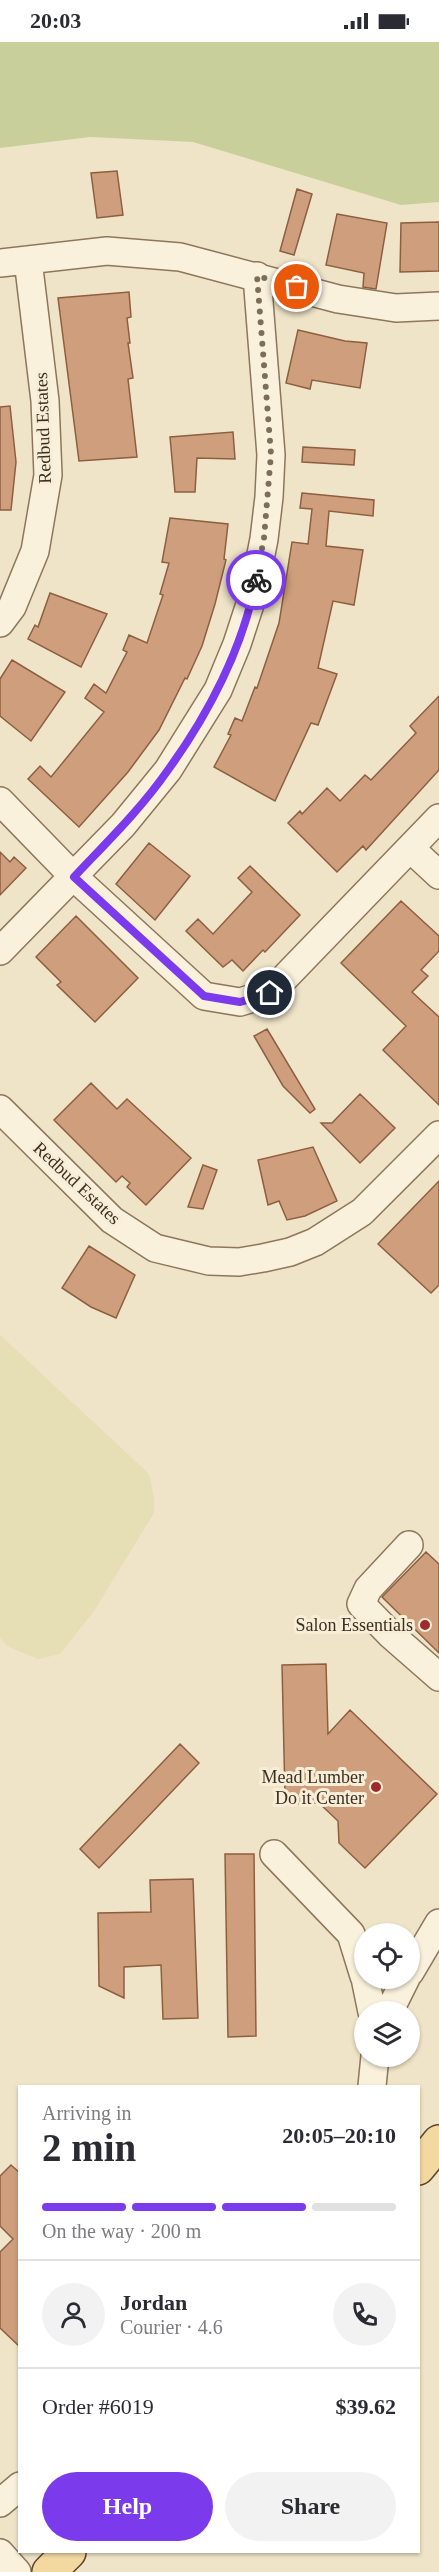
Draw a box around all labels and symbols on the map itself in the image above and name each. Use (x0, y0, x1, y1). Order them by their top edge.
pin (271, 261, 322, 312)
street label: Redbud Estates (31, 372, 55, 484)
courier (226, 550, 286, 610)
pin (244, 967, 295, 1018)
street label: Redbud Estates (29, 1138, 125, 1228)
place label: Salon Essentials (296, 1615, 413, 1635)
marker: Salon Essentials (418, 1618, 432, 1632)
place label: Mead Lumber Do it Center (262, 1767, 364, 1808)
marker: Mead Lumber Do it Center (369, 1780, 383, 1794)

